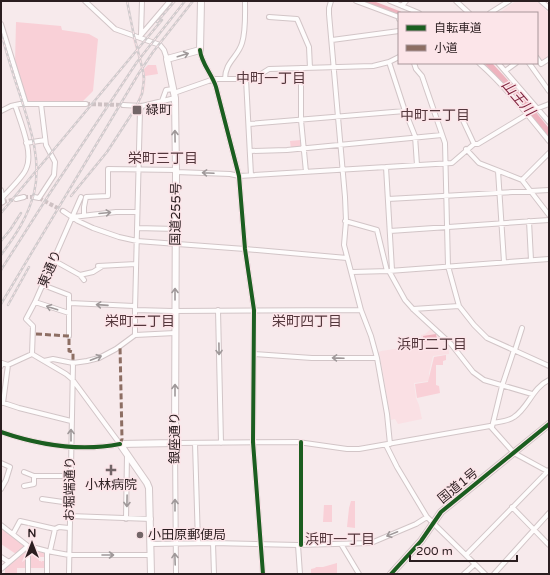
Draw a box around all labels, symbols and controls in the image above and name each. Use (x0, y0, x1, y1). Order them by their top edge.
legend (398, 12, 538, 64)
text: 自転車道 (434, 21, 482, 35)
text: 小道 (434, 41, 458, 55)
one-way arrow (177, 51, 190, 58)
district label: 中町一丁目 (236, 70, 306, 87)
water label: 山王川 (498, 77, 540, 121)
place label: 緑町 (146, 102, 172, 118)
marker: 緑町 (131, 104, 143, 116)
district label: 中町二丁目 (400, 107, 470, 124)
one-way arrow (172, 130, 179, 143)
district label: 栄町三丁目 (128, 150, 198, 167)
one-way arrow (202, 170, 215, 177)
street label: 国道255号 (167, 182, 185, 246)
one-way arrow (98, 209, 111, 217)
street label: 東通り (35, 248, 65, 290)
one-way arrow (171, 288, 179, 301)
one-way arrow (96, 301, 109, 308)
one-way arrow (46, 304, 59, 311)
district label: 栄町二丁目 (105, 313, 175, 330)
district label: 栄町四丁目 (272, 313, 342, 330)
district label: 浜町二丁目 (397, 336, 467, 353)
one-way arrow (215, 342, 223, 355)
one-way arrow (90, 354, 102, 362)
one-way arrow (332, 354, 345, 362)
one-way arrow (171, 384, 179, 397)
street label: 銀座通り (167, 412, 183, 464)
one-way arrow (67, 429, 75, 442)
street label: お堀端通り (61, 456, 79, 522)
marker: 小林病院 (105, 464, 117, 476)
street label: 国道1号 (435, 465, 481, 507)
place label: 小林病院 (85, 477, 137, 493)
one-way arrow (123, 494, 131, 507)
one-way arrow (171, 499, 179, 512)
north arrow (12, 523, 52, 563)
text: N (28, 527, 36, 540)
place label: 小田原郵便局 (148, 527, 226, 543)
marker: 小田原郵便局 (135, 530, 145, 540)
district label: 浜町一丁目 (305, 531, 375, 548)
one-way arrow (387, 531, 399, 538)
scale bar (410, 537, 517, 563)
text: 200 m (416, 544, 453, 558)
one-way arrow (101, 551, 114, 559)
one-way arrow (172, 553, 179, 566)

